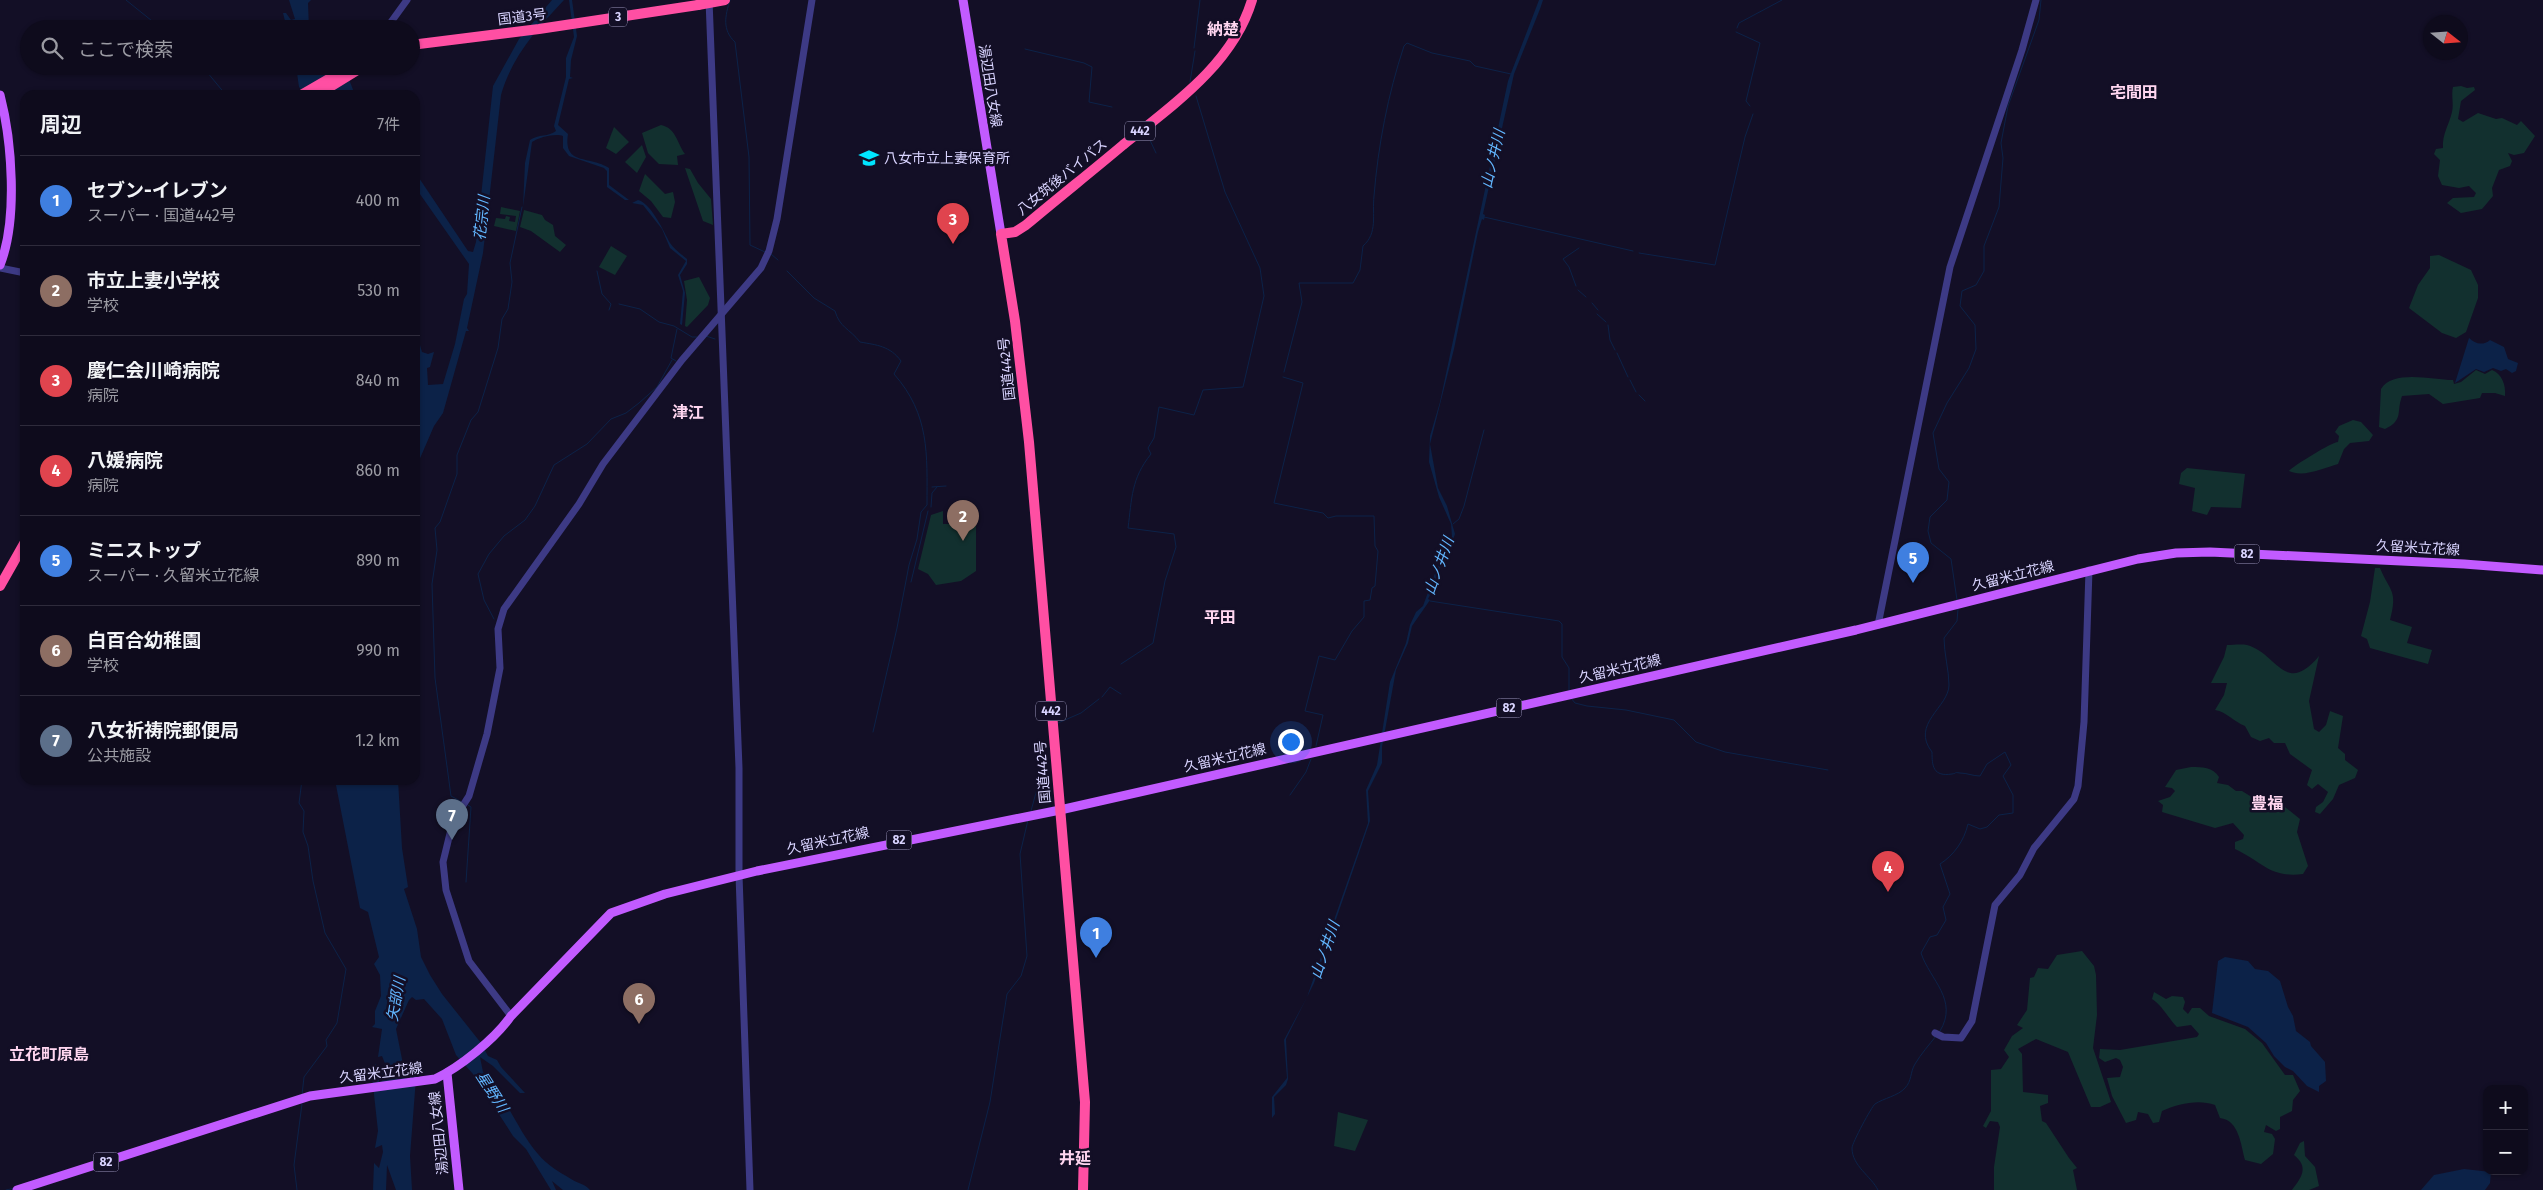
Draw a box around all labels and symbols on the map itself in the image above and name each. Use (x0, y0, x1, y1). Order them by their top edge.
street label: 国道3号 (497, 6, 547, 28)
road number: 3 (609, 8, 627, 26)
north arrow (2423, 15, 2468, 60)
district label: 納楚 (1207, 20, 1239, 39)
street label: 湯辺田八女線 (975, 43, 1005, 129)
district label: 宅間田 (2110, 83, 2158, 102)
road number: 442 (1125, 122, 1155, 140)
water label: 山ノ井川 (1477, 126, 1509, 190)
street label: 八女筑後バイパス (1013, 135, 1111, 219)
school or university icon: 八女市立上妻保育所 (858, 147, 880, 169)
place label: 八女市立上妻保育所 (884, 150, 1010, 167)
water label: 花宗川 (471, 193, 494, 241)
pin: 3 (937, 203, 969, 244)
street label: 国道442号 (995, 337, 1019, 401)
district label: 津江 (672, 403, 704, 422)
pin: 2 (947, 500, 979, 541)
water label: 山ノ井川 (1420, 533, 1458, 597)
street label: 久留米立花線 (2376, 537, 2460, 559)
pin: 5 (1897, 542, 1929, 583)
road number: 82 (2234, 544, 2260, 564)
street label: 久留米立花線 (1970, 558, 2056, 594)
district label: 平田 (1204, 608, 1236, 627)
street label: 久留米立花線 (1577, 651, 1663, 687)
road number: 82 (1496, 698, 1522, 718)
road number: 442 (1036, 701, 1066, 720)
your location (1278, 729, 1304, 755)
street label: 国道442号 (1032, 740, 1054, 804)
street label: 久留米立花線 (1182, 740, 1268, 776)
district label: 豊福 (2251, 794, 2283, 813)
pin: 7 (436, 799, 468, 840)
street label: 久留米立花線 (785, 824, 871, 858)
road number: 82 (886, 830, 912, 850)
pin: 4 (1872, 851, 1904, 892)
pin: 1 (1080, 917, 1112, 958)
water label: 山ノ井川 (1307, 917, 1344, 981)
water label: 矢部川 (383, 973, 409, 1023)
pin: 6 (623, 983, 655, 1024)
district label: 立花町原島 (9, 1045, 89, 1064)
street label: 久留米立花線 (338, 1059, 424, 1087)
water label: 星野川 (472, 1068, 513, 1117)
street label: 湯辺田八女線 (426, 1090, 452, 1176)
district label: 井延 (1059, 1149, 1091, 1168)
road number: 82 (94, 1152, 118, 1172)

